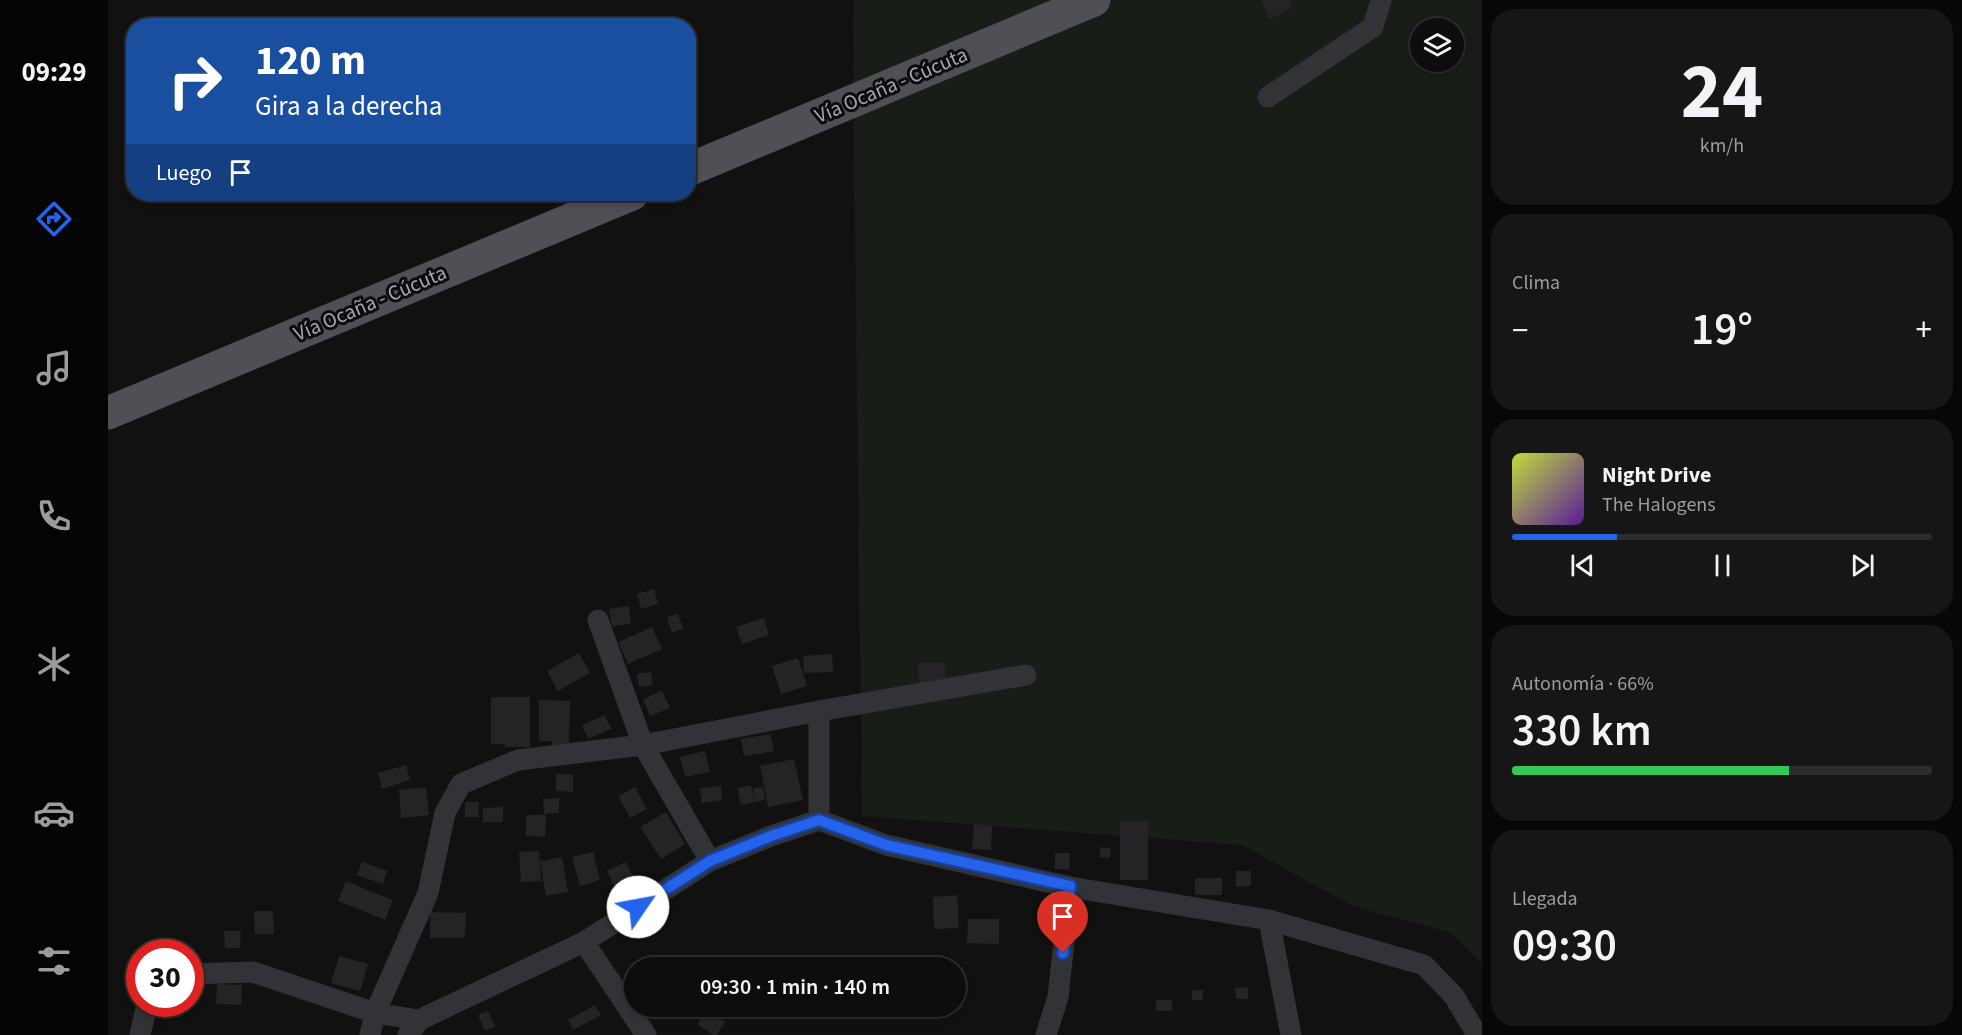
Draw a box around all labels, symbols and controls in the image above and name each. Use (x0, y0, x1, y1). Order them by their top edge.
map controls (1410, 18, 1464, 72)
button: layers (1410, 18, 1464, 72)
text: 120 m (255, 31, 366, 91)
text: 24 (1681, 37, 1763, 148)
street label: Vía Ocaña - Cúcuta (810, 39, 972, 131)
icon: right (156, 42, 234, 120)
text: 09:29 (21, 53, 87, 92)
text: Gira a la derecha (255, 87, 442, 126)
text: km/h (1700, 132, 1744, 160)
icon: arrive (224, 156, 257, 189)
text: Luego (156, 157, 212, 189)
icon: directions (33, 198, 75, 240)
street label: Vía Ocaña - Cúcuta (289, 257, 451, 349)
text: Clima (1512, 269, 1560, 297)
text: 19° (1691, 298, 1753, 362)
text: − (1512, 307, 1528, 354)
text: + (1916, 307, 1932, 354)
icon: music (33, 347, 75, 389)
text: Night Drive (1602, 459, 1711, 491)
text: The Halogens (1602, 491, 1716, 519)
icon: phone (33, 495, 75, 537)
icon: previous (1566, 549, 1599, 582)
icon: pause (1706, 549, 1739, 582)
icon: next (1846, 549, 1879, 582)
icon: climate (33, 643, 75, 685)
text: Autonomía · 66% (1512, 670, 1654, 698)
text: 330 km (1512, 699, 1652, 763)
icon: car (33, 792, 75, 834)
position arrow (606, 875, 670, 939)
text: Llegada (1512, 885, 1578, 913)
pin (1037, 891, 1088, 953)
icon: arrive (1046, 900, 1079, 933)
text: 09:30 (1512, 914, 1617, 978)
speed limit sign: 30 (126, 939, 204, 1017)
icon: filters (33, 940, 75, 982)
text: 09:30 · 1 min · 140 m (700, 971, 890, 1003)

